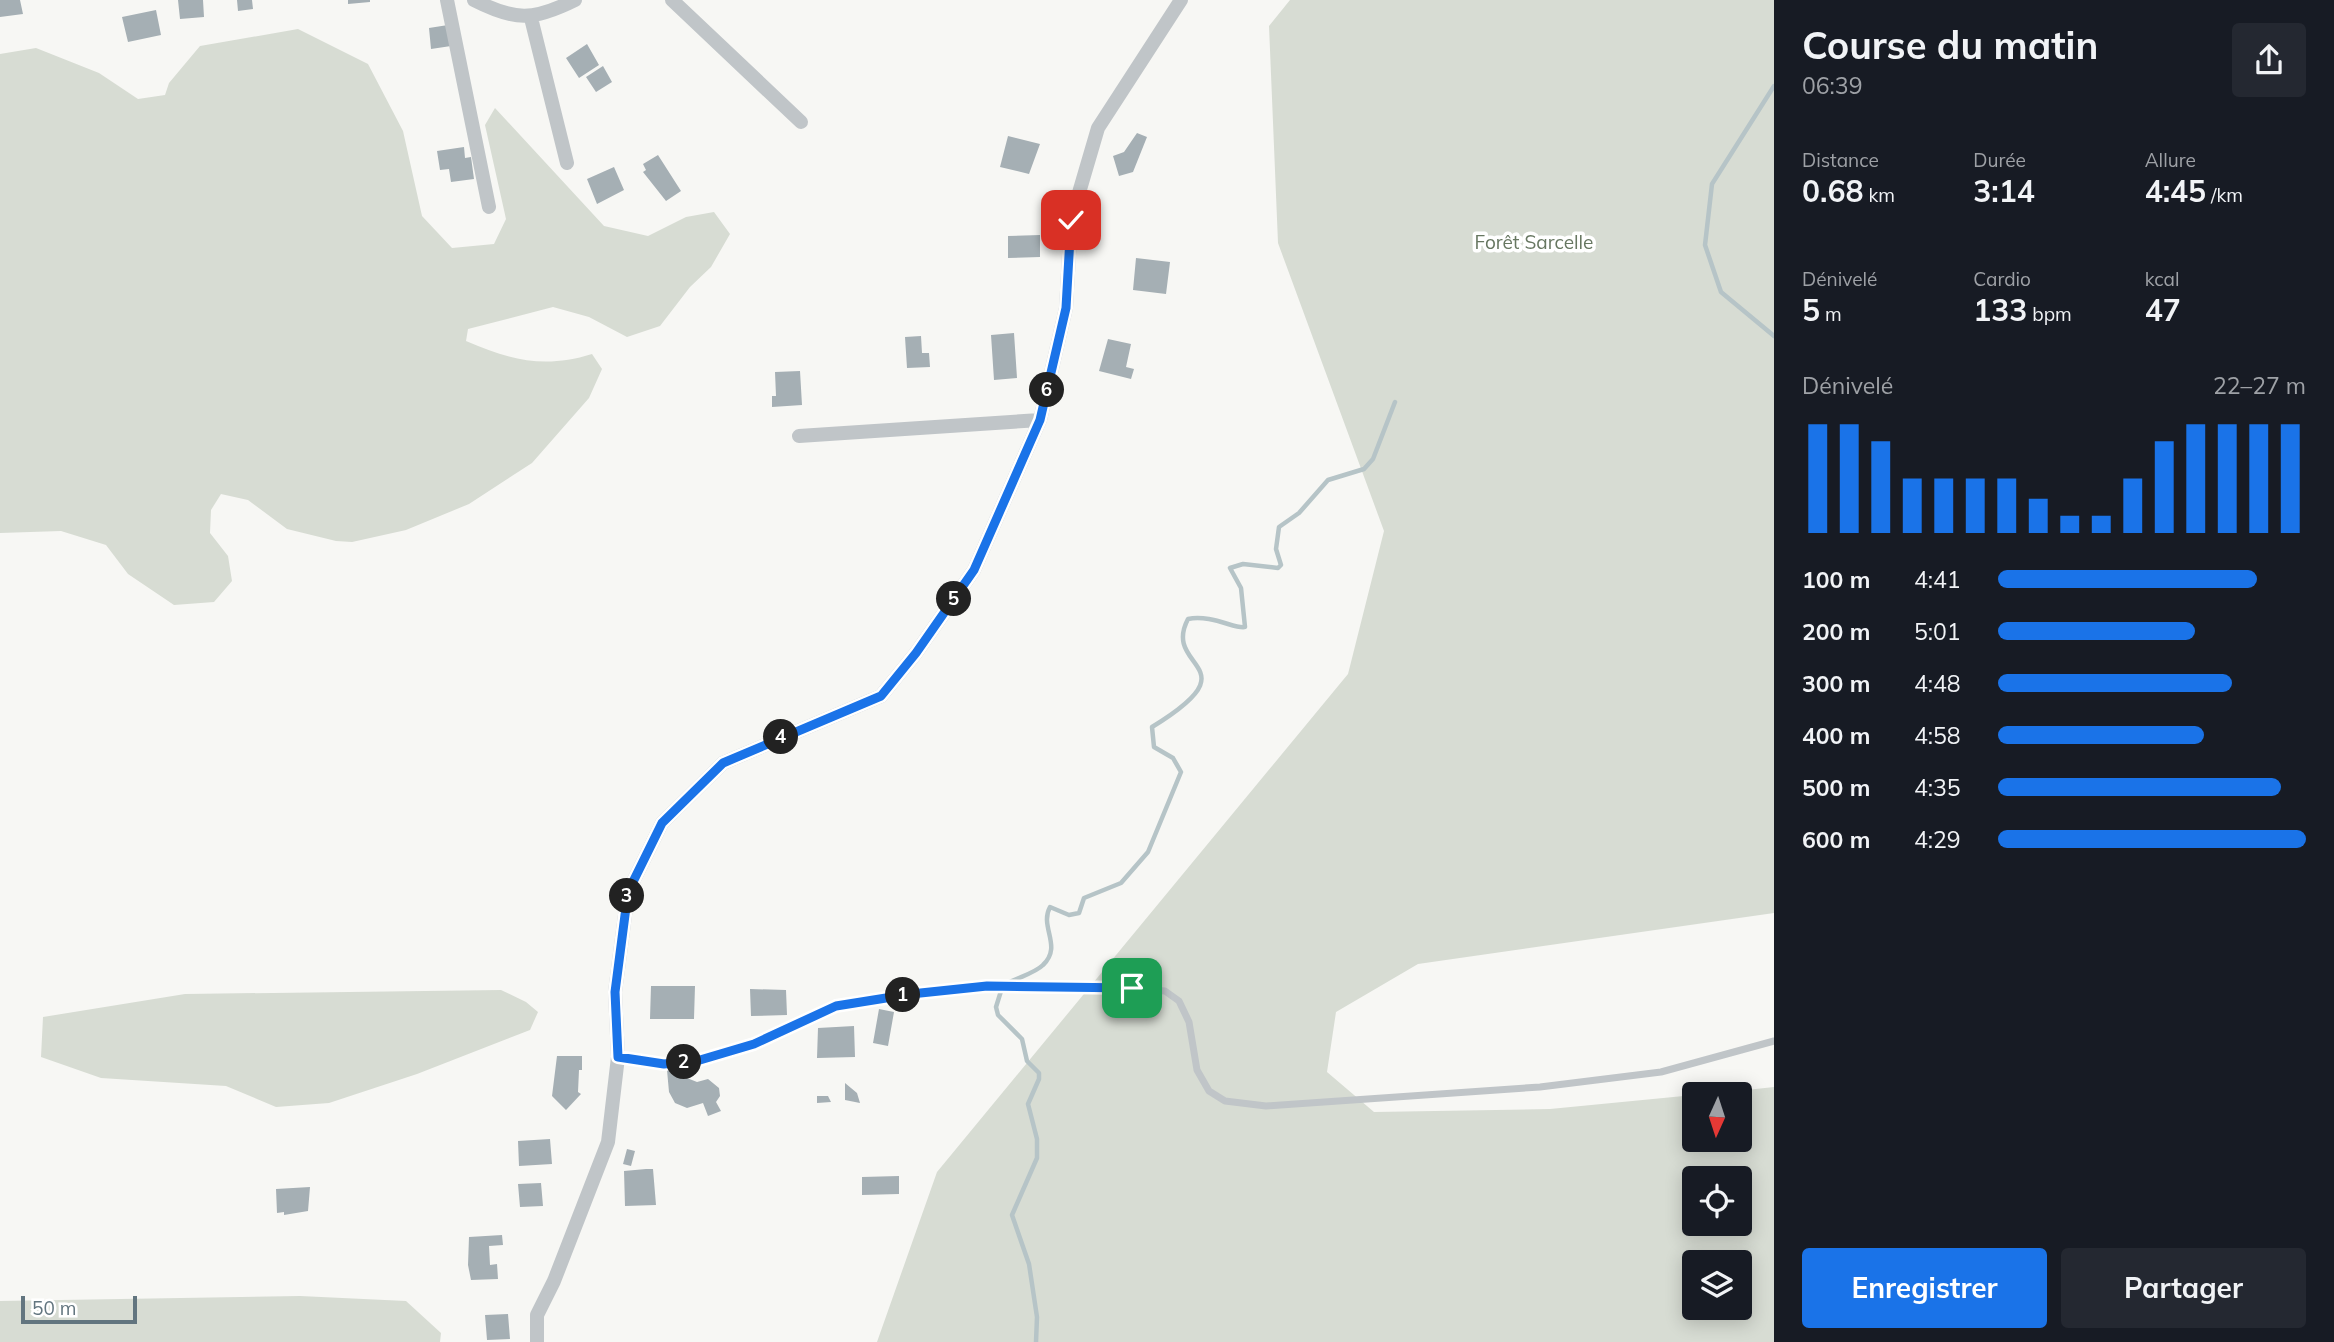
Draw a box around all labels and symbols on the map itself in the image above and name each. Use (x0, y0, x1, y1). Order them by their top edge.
pin (1041, 190, 1101, 250)
park label: Forêt Sarcelle (1475, 230, 1593, 254)
pin: 6 (1030, 372, 1064, 408)
pin: 5 (936, 582, 972, 616)
pin: 4 (764, 720, 798, 754)
pin: 3 (610, 878, 644, 914)
pin (1102, 958, 1162, 1018)
pin: 1 (886, 978, 920, 1012)
pin: 2 (666, 1044, 702, 1080)
north arrow (1682, 1082, 1752, 1152)
scale bar (21, 1293, 136, 1325)

